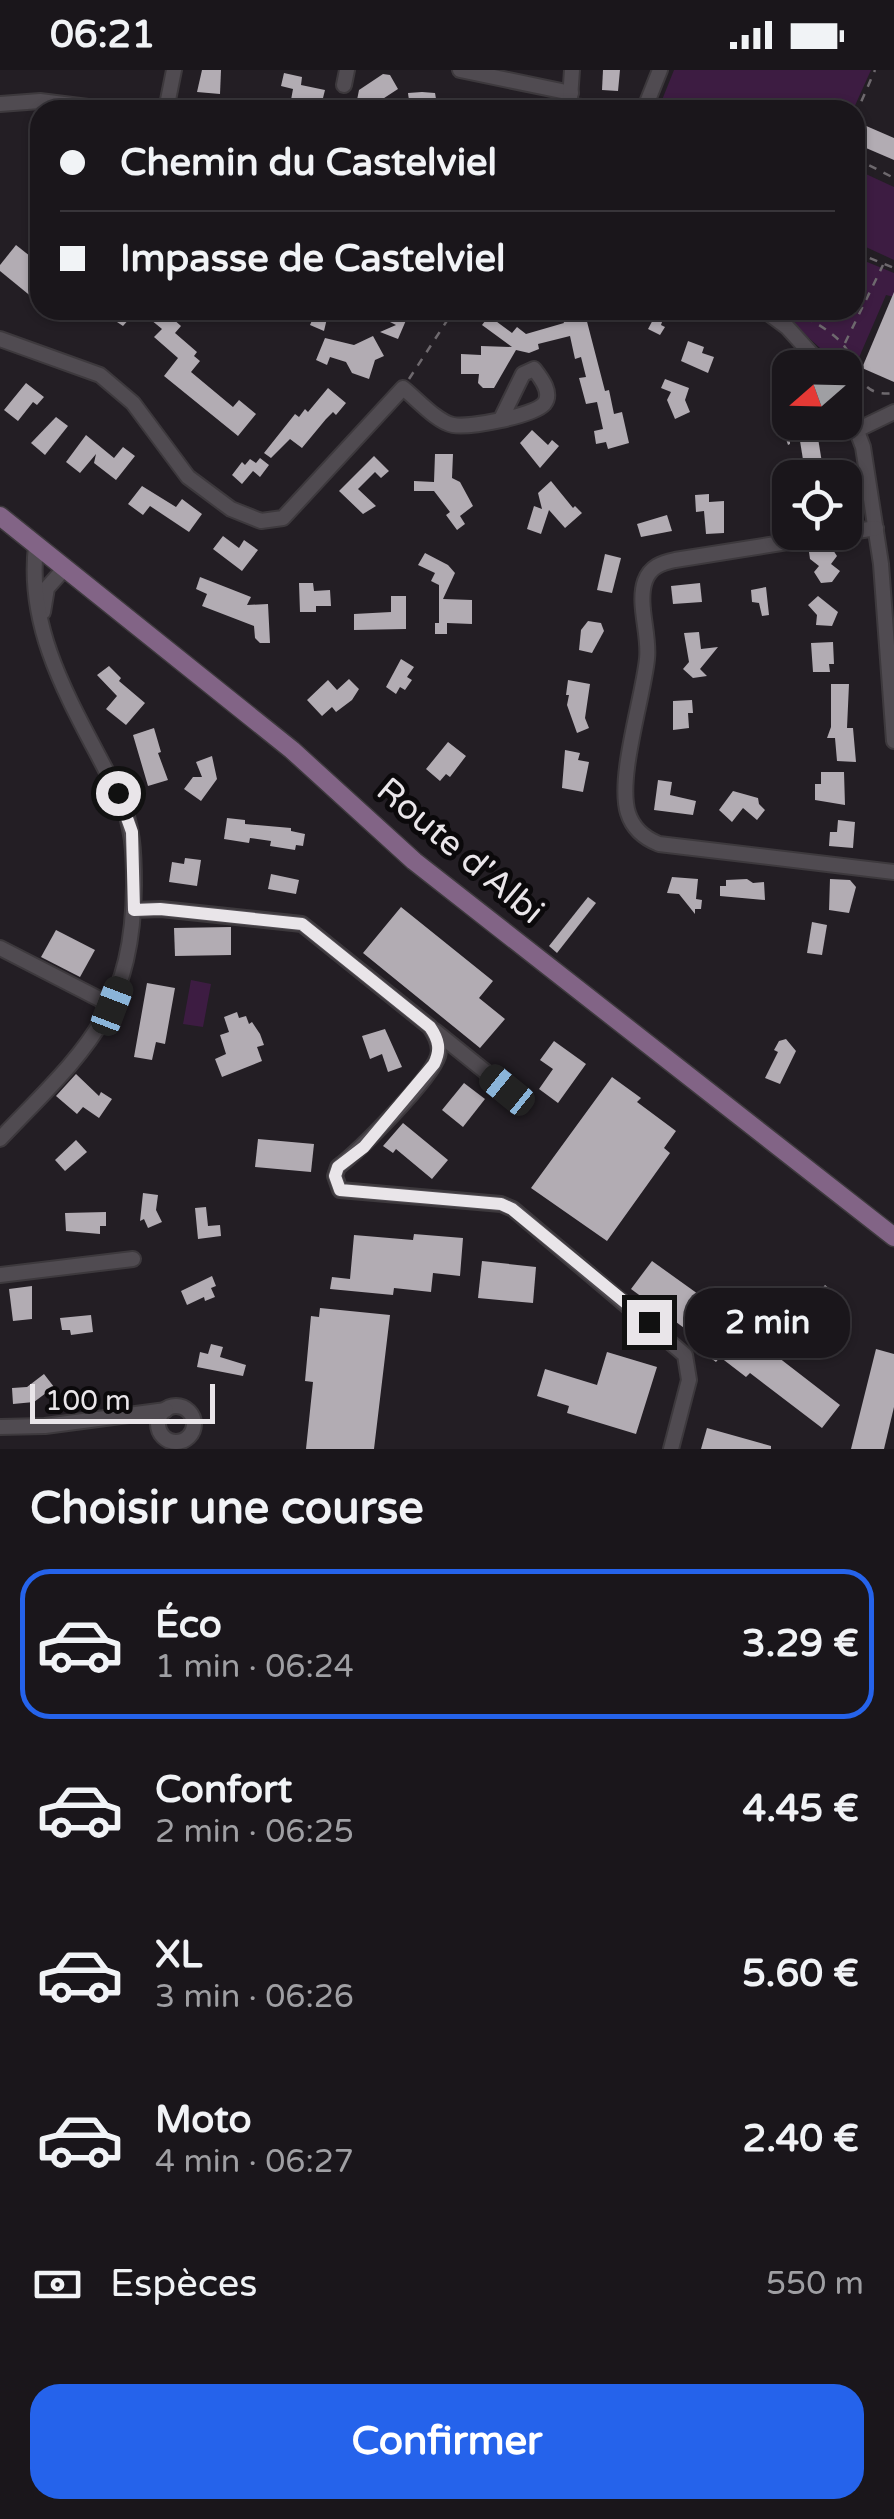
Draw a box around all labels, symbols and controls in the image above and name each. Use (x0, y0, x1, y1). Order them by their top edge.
text: 06:21 (50, 12, 155, 58)
text: Chemin du Castelviel (120, 140, 497, 186)
text: Impasse de Castelviel (120, 236, 506, 282)
north arrow (772, 350, 862, 440)
map controls (772, 350, 862, 550)
button: locate (772, 460, 862, 550)
street label: Route d'Albi (368, 769, 552, 933)
route start (96, 771, 141, 816)
car (87, 973, 137, 1039)
car (474, 1059, 540, 1121)
callout: 2 min (684, 1287, 849, 1357)
route end (627, 1300, 672, 1345)
text: 2 min (725, 1304, 810, 1342)
scale bar (30, 1379, 215, 1424)
text: 100 m (45, 1384, 131, 1418)
text: Choisir une course (30, 1482, 424, 1536)
icon: car (35, 1599, 125, 1689)
text: Éco (155, 1602, 222, 1648)
text: 3.29 € (742, 1621, 859, 1667)
text: 1 min · 06:24 (155, 1648, 354, 1686)
icon: car (35, 1764, 125, 1854)
text: Confort (155, 1767, 292, 1813)
text: 4.45 € (742, 1786, 859, 1832)
text: 2 min · 06:25 (155, 1813, 354, 1851)
icon: car (35, 1929, 125, 2019)
text: XL (155, 1932, 202, 1978)
text: 5.60 € (742, 1951, 859, 1997)
text: 3 min · 06:26 (155, 1978, 354, 2016)
icon: car (35, 2094, 125, 2184)
text: Moto (155, 2097, 251, 2143)
text: 2.40 € (742, 2116, 859, 2162)
text: 4 min · 06:27 (155, 2143, 354, 2181)
icon: cash (30, 2257, 85, 2312)
text: Espèces (110, 2261, 258, 2307)
text: 550 m (766, 2265, 864, 2303)
button: Confirmer (30, 2384, 864, 2499)

